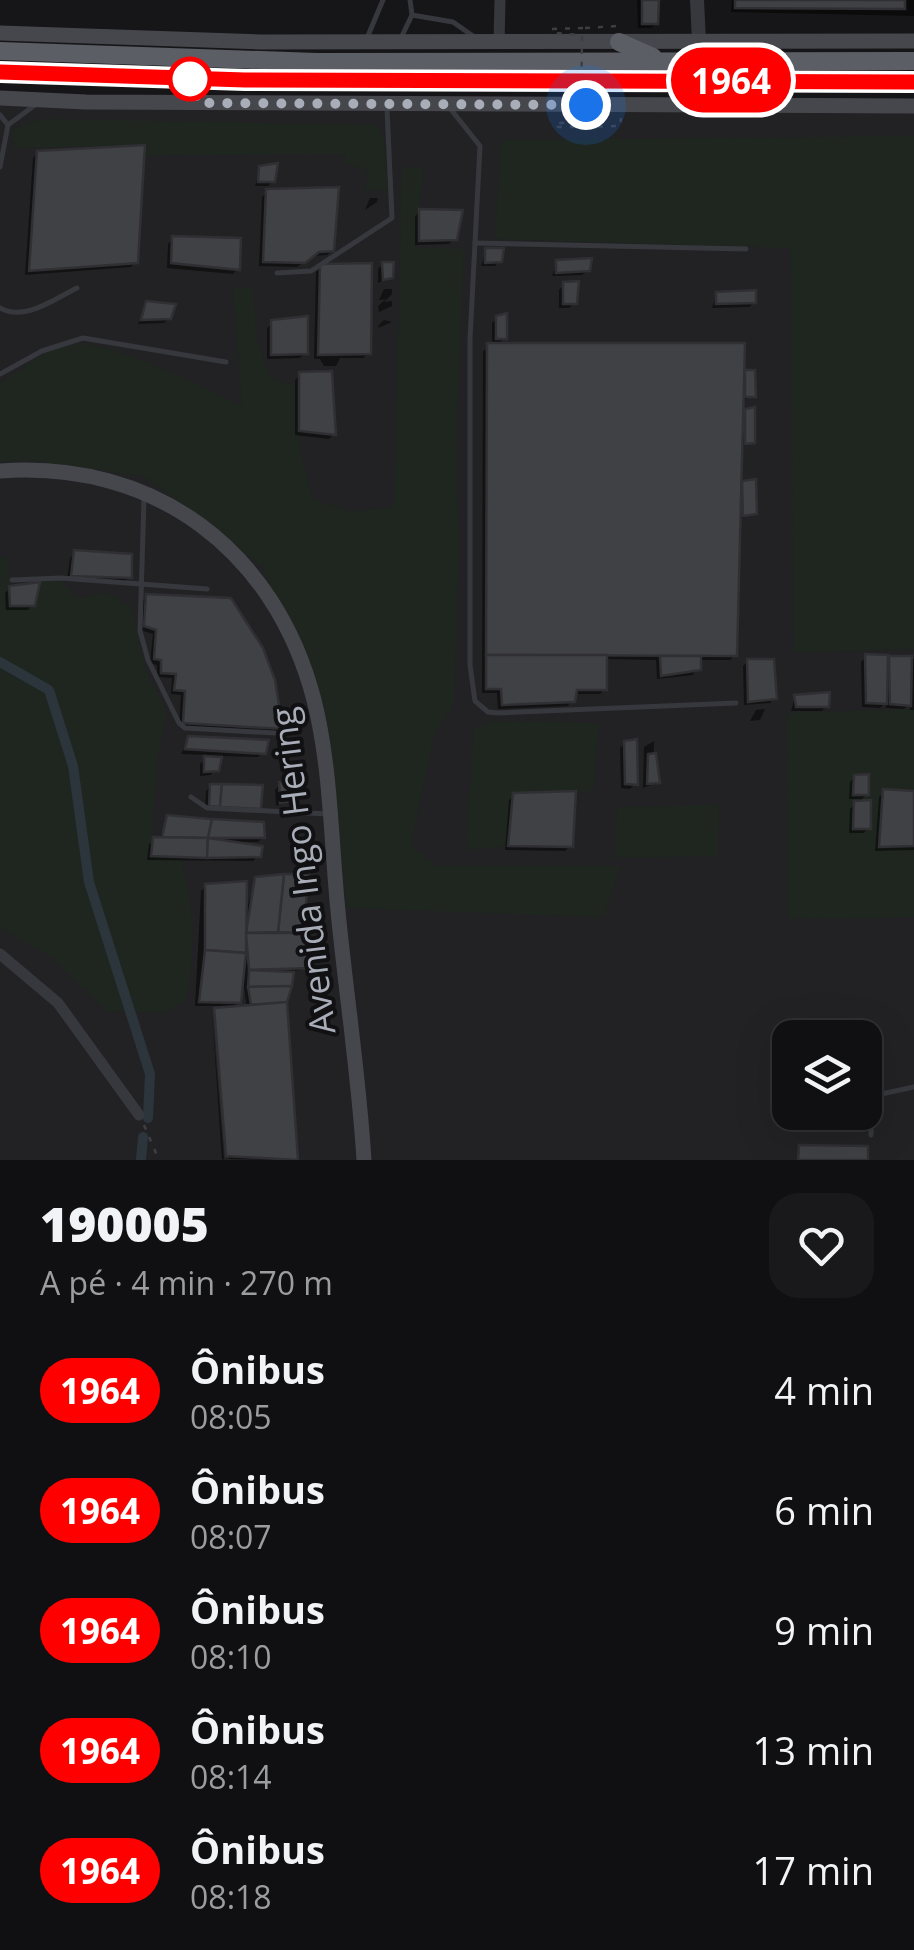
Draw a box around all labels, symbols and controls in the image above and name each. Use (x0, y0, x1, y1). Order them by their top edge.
line badge: 1964 (661, 48, 801, 112)
text: 1964 (691, 57, 771, 104)
unlabelled marker (169, 58, 211, 100)
your location (561, 80, 611, 130)
street label: Avenida Ingo Hering (259, 705, 345, 1037)
map controls (772, 1020, 882, 1130)
button: layers (772, 1020, 882, 1130)
text: 190005 (40, 1191, 209, 1256)
button: heart (769, 1193, 874, 1298)
text: A pé · 4 min · 270 m (40, 1261, 333, 1304)
text: Ônibus (190, 1343, 325, 1395)
text: 4 min (774, 1364, 874, 1416)
text: 1964 (60, 1367, 140, 1414)
text: 08:05 (190, 1395, 272, 1438)
text: Ônibus (190, 1463, 325, 1515)
text: 6 min (774, 1484, 874, 1536)
text: 1964 (60, 1487, 140, 1534)
text: 08:07 (190, 1515, 272, 1558)
text: Ônibus (190, 1583, 325, 1635)
text: 9 min (774, 1604, 874, 1656)
text: 1964 (60, 1607, 140, 1654)
text: 08:10 (190, 1635, 272, 1678)
text: Ônibus (190, 1703, 325, 1755)
text: 13 min (753, 1724, 874, 1776)
text: 1964 (60, 1727, 140, 1774)
text: 08:14 (190, 1755, 272, 1798)
text: Ônibus (190, 1823, 325, 1875)
text: 17 min (753, 1844, 874, 1896)
text: 1964 (60, 1847, 140, 1894)
text: 08:18 (190, 1875, 272, 1918)

